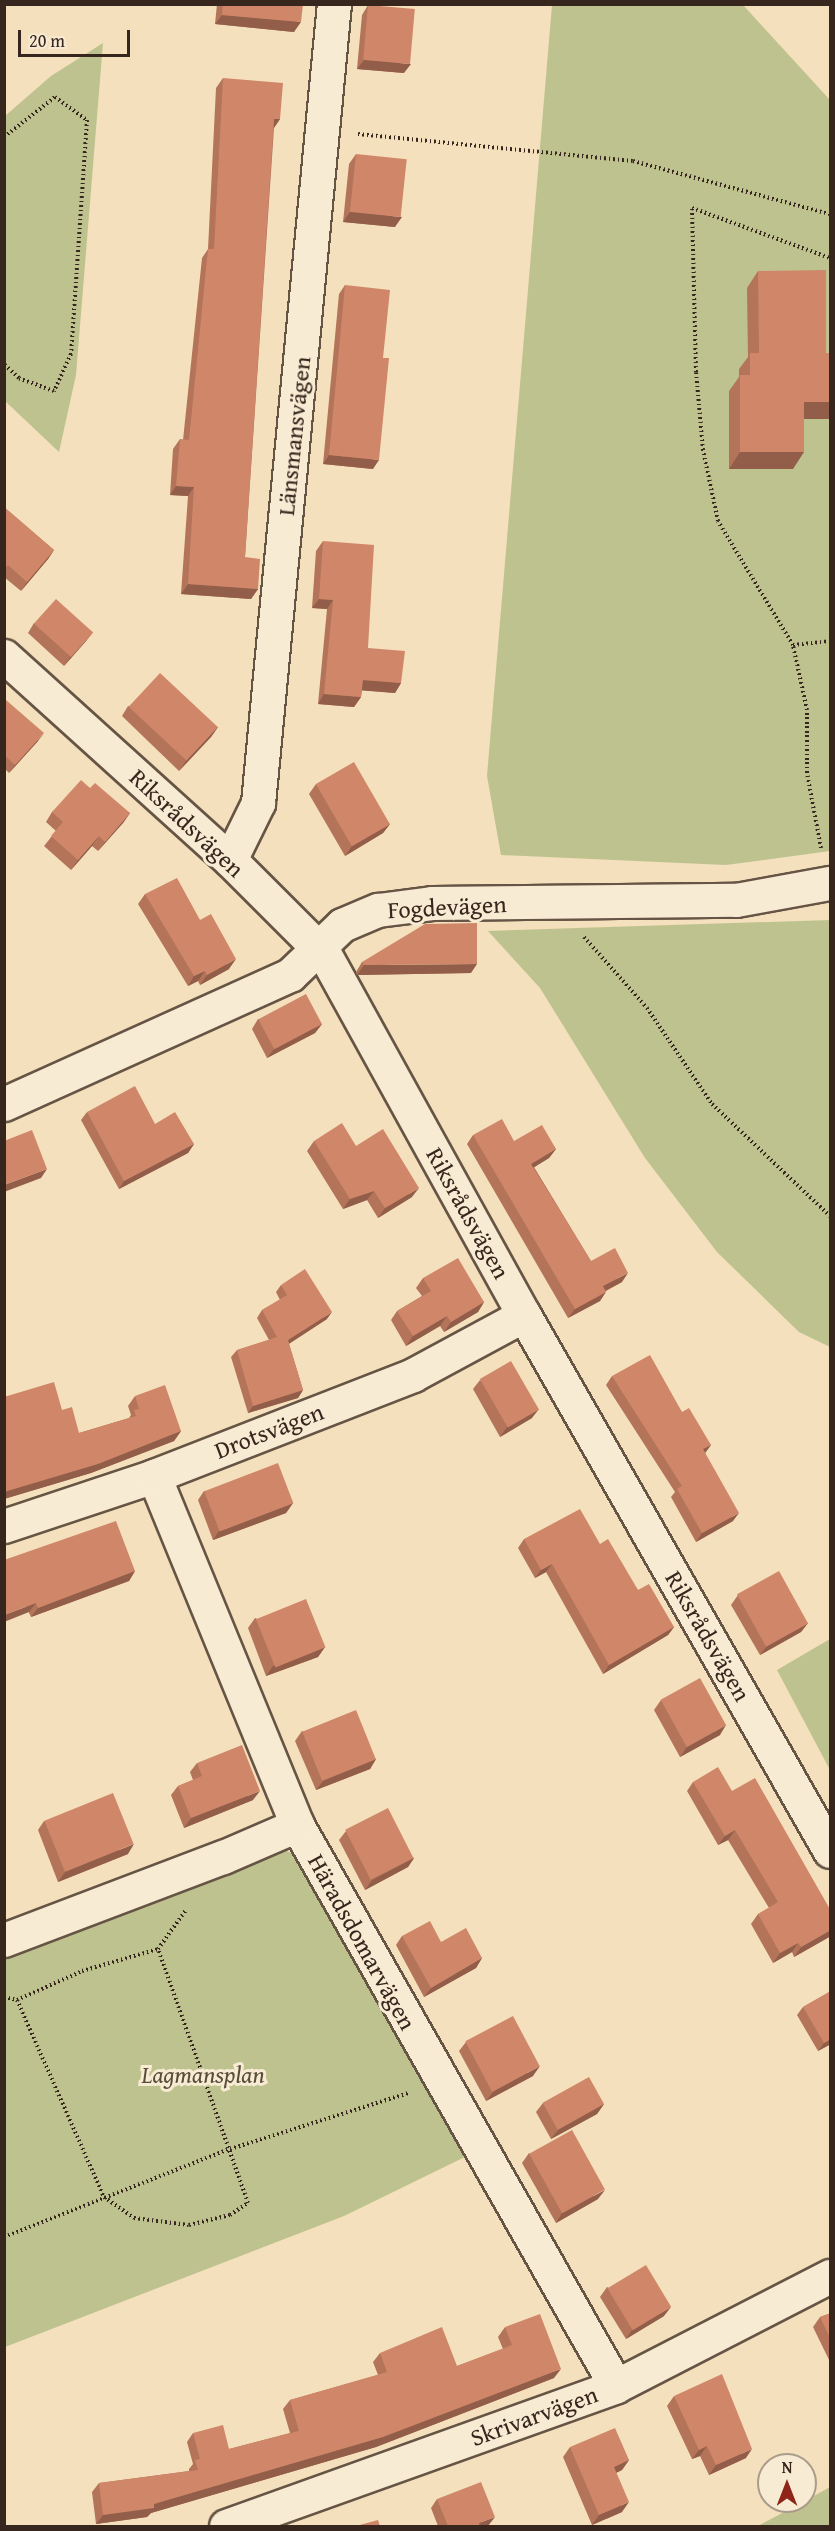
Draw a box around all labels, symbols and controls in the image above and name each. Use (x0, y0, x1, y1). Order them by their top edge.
scale bar (21, 18, 134, 56)
text: 20 m (29, 27, 65, 54)
street label: Länsmansvägen (271, 355, 317, 517)
street label: Riksrådsvägen (124, 763, 250, 883)
street label: Fogdevägen (387, 890, 507, 924)
street label: Riksrådsvägen (420, 1142, 516, 1284)
street label: Drotsvägen (210, 1397, 328, 1465)
street label: Riksrådsvägen (659, 1566, 757, 1706)
street label: Häradsdomarvägen (302, 1849, 422, 2035)
park label: Lagmansplan (141, 2061, 265, 2089)
street label: Skrivarvägen (466, 2380, 602, 2452)
north arrow (757, 2453, 817, 2513)
text: N (782, 2455, 792, 2479)

